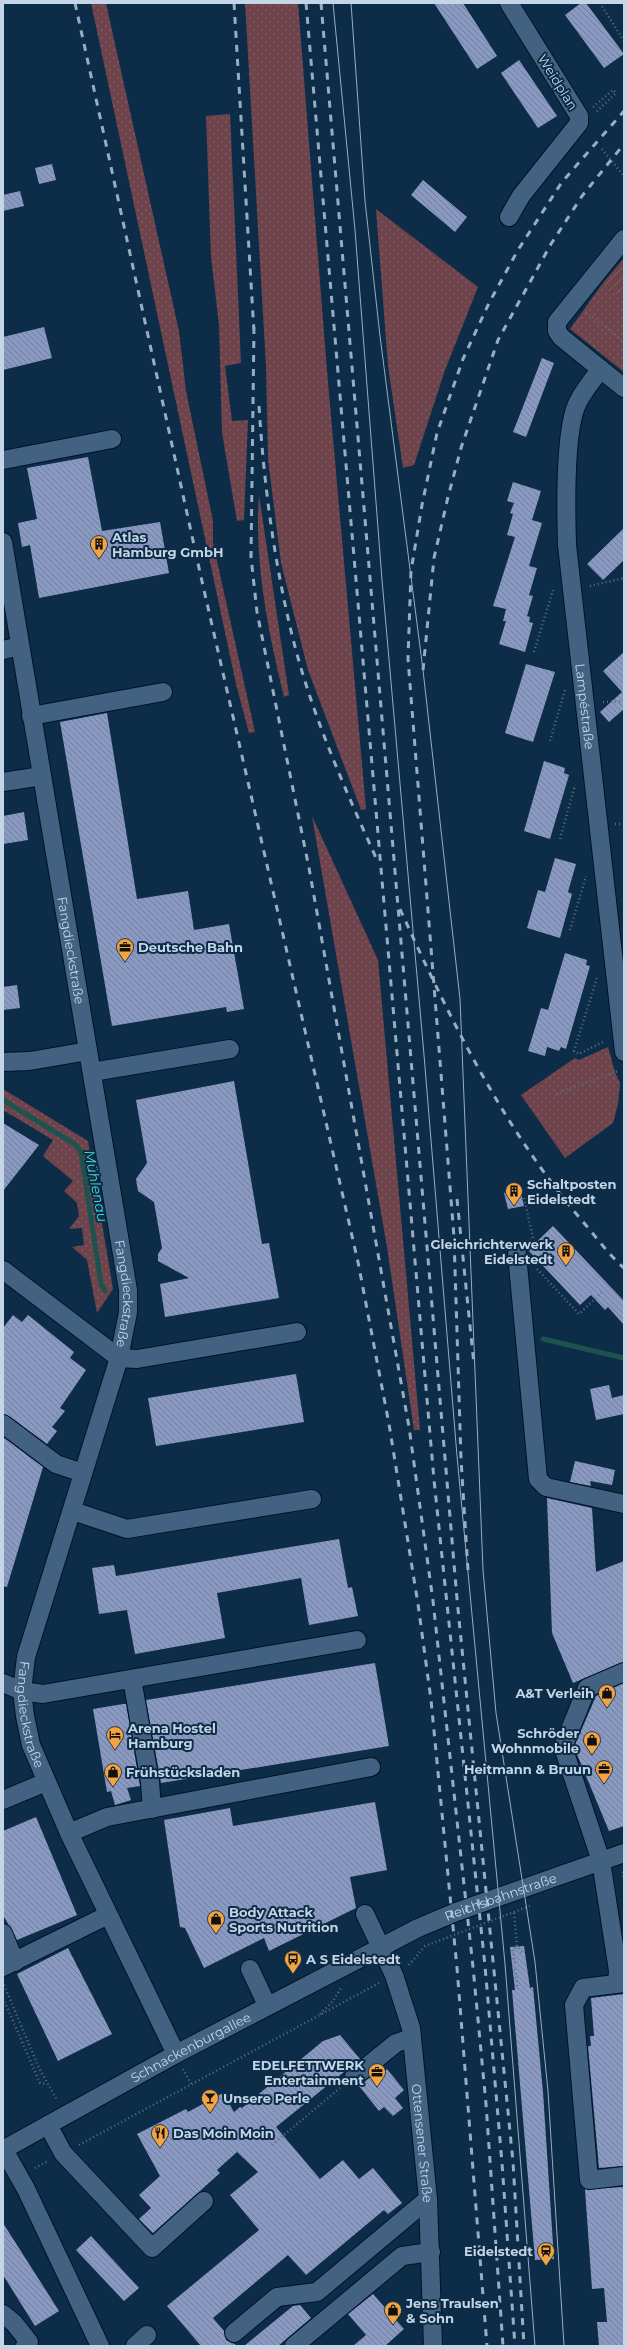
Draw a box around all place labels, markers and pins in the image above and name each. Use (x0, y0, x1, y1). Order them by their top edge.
place label: Atlas Hamburg GmbH (111, 529, 223, 560)
building icon: Atlas Hamburg GmbH (89, 534, 109, 559)
office icon: Deutsche Bahn (115, 937, 135, 962)
place label: Deutsche Bahn (138, 939, 243, 955)
place label: Schaltposten Eidelstedt (527, 1176, 617, 1207)
building icon: Schaltposten Eidelstedt (504, 1181, 524, 1206)
place label: Gleichrichterwerk Eidelstedt (431, 1236, 553, 1267)
building icon: Gleichrichterwerk Eidelstedt (556, 1241, 576, 1266)
shop icon: A&T Verleih (597, 1683, 617, 1708)
place label: A&T Verleih (514, 1685, 594, 1701)
place label: Arena Hostel Hamburg (127, 1720, 216, 1751)
hotel icon: Arena Hostel Hamburg (105, 1725, 125, 1750)
place label: Schröder Wohnmobile (491, 1725, 579, 1756)
shop icon: Schröder Wohnmobile (582, 1730, 602, 1755)
office icon: Heitmann & Bruun (594, 1759, 614, 1784)
place label: Heitmann & Bruun (464, 1761, 591, 1777)
shop icon: Frühstücksladen (103, 1762, 123, 1787)
place label: Frühstücksladen (126, 1764, 240, 1780)
place label: Body Attack Sports Nutrition (229, 1904, 338, 1935)
shop icon: Body Attack Sports Nutrition (206, 1909, 226, 1934)
bus stop icon: A S Eidelstedt (283, 1949, 303, 1974)
place label: A S Eidelstedt (305, 1951, 401, 1967)
place label: EDELFETTWERK Entertainment (252, 2057, 364, 2088)
office icon: EDELFETTWERK Entertainment (367, 2062, 387, 2087)
bar icon: Unsere Perle (200, 2088, 220, 2113)
place label: Unsere Perle (223, 2090, 310, 2106)
restaurant icon: Das Moin Moin (150, 2123, 170, 2148)
place label: Das Moin Moin (173, 2125, 274, 2141)
station icon: Eidelstedt (536, 2241, 556, 2266)
place label: Eidelstedt (464, 2243, 533, 2259)
place label: Jens Traulsen & Sohn (405, 2295, 499, 2326)
shop icon: Jens Traulsen & Sohn (383, 2300, 403, 2325)

